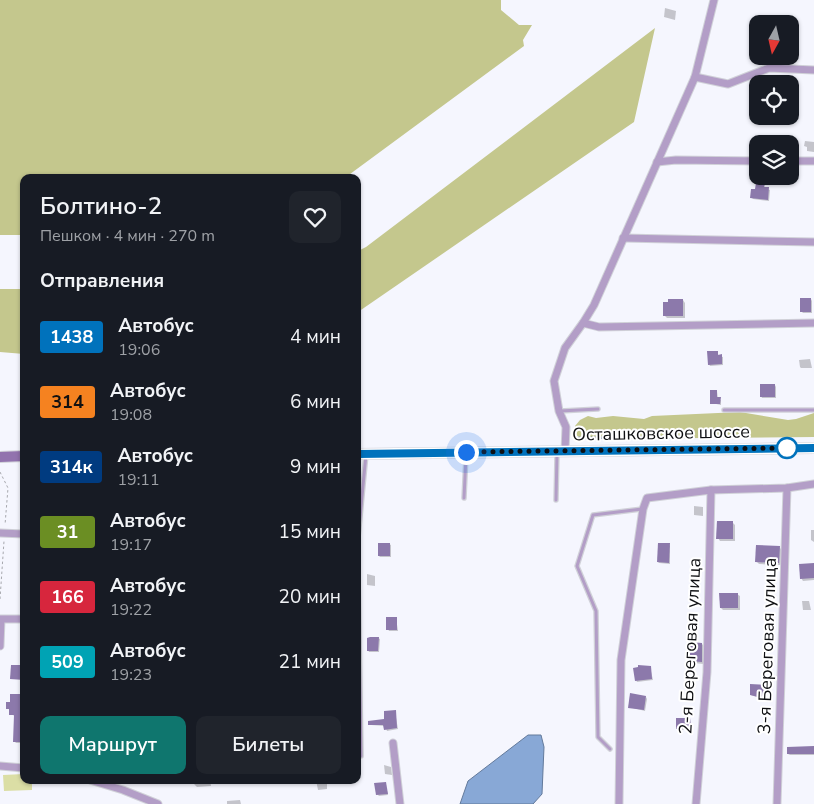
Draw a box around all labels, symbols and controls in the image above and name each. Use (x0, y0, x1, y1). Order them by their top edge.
north arrow (749, 15, 799, 65)
map controls (749, 15, 799, 185)
button: locate (749, 75, 799, 125)
button: layers (749, 135, 799, 185)
text: Болтино-2 (40, 190, 162, 222)
button: heart (289, 191, 341, 243)
text: Пешком · 4 мин · 270 m (40, 225, 215, 247)
text: Отправления (40, 268, 164, 294)
text: Автобус (118, 313, 194, 339)
text: 4 мин (290, 324, 341, 350)
text: 1438 (50, 325, 93, 349)
text: 19:06 (118, 339, 160, 361)
text: Автобус (110, 378, 186, 404)
text: 6 мин (290, 389, 341, 415)
text: 314 (51, 390, 84, 414)
text: 19:08 (110, 404, 152, 426)
street label: Осташковское шоссе (572, 419, 750, 447)
unlabelled marker (776, 437, 798, 459)
your location (454, 440, 479, 465)
text: Автобус (117, 443, 193, 469)
text: 9 мин (290, 454, 341, 480)
text: 314к (50, 455, 92, 479)
text: 19:11 (117, 469, 160, 491)
text: Автобус (110, 508, 186, 534)
text: 15 мин (279, 519, 341, 545)
text: 31 (57, 520, 78, 544)
text: 19:17 (110, 534, 152, 556)
street label: 2-я Береговая улица (673, 557, 707, 735)
street label: 3-я Береговая улица (752, 557, 782, 735)
text: Автобус (110, 573, 186, 599)
text: 20 мин (279, 584, 341, 610)
text: 166 (51, 585, 84, 609)
text: 19:22 (110, 599, 152, 621)
text: Автобус (110, 638, 186, 664)
text: 21 мин (279, 649, 341, 675)
text: 509 (51, 650, 84, 674)
text: 19:23 (110, 664, 152, 686)
button: Маршрут (40, 716, 186, 774)
button: Билеты (196, 716, 341, 774)

